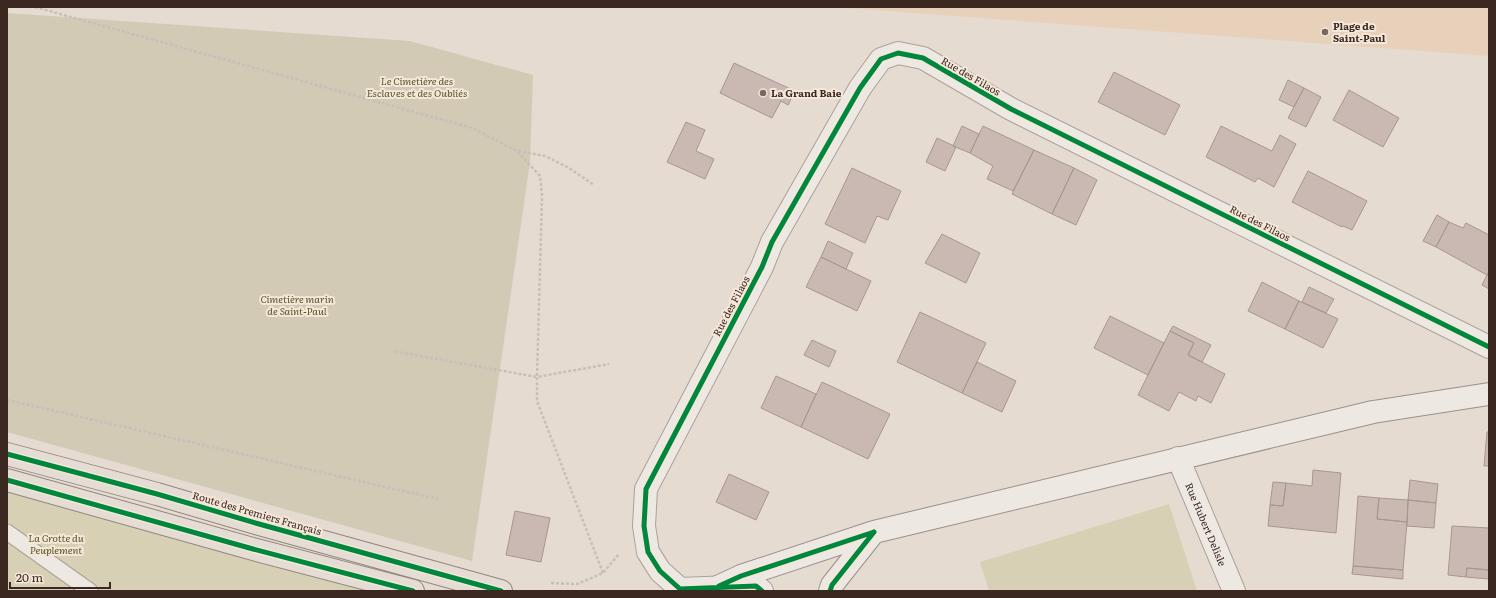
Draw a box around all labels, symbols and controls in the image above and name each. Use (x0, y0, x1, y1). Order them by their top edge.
place label: Plage de Saint-Paul (1333, 18, 1386, 45)
marker: Plage de Saint-Paul (1320, 27, 1330, 37)
street label: Rue des Filaos (939, 53, 1004, 99)
park label: Le Cimetière des Esclaves et des Oubliés (367, 73, 467, 100)
place label: La Grand Baie (771, 85, 842, 100)
marker: La Grand Baie (758, 88, 768, 98)
street label: Rue des Filaos (1227, 201, 1294, 244)
street label: Rue des Filaos (708, 273, 753, 339)
park label: Cimetière marin de Saint-Paul (260, 291, 334, 318)
street label: Rue Hubert Delisle (1182, 480, 1231, 568)
street label: Route des Premiers Français (191, 487, 324, 538)
park label: La Grotte du Peuplement (28, 530, 84, 557)
scale bar (10, 564, 110, 590)
text: 20 m (16, 568, 43, 586)

